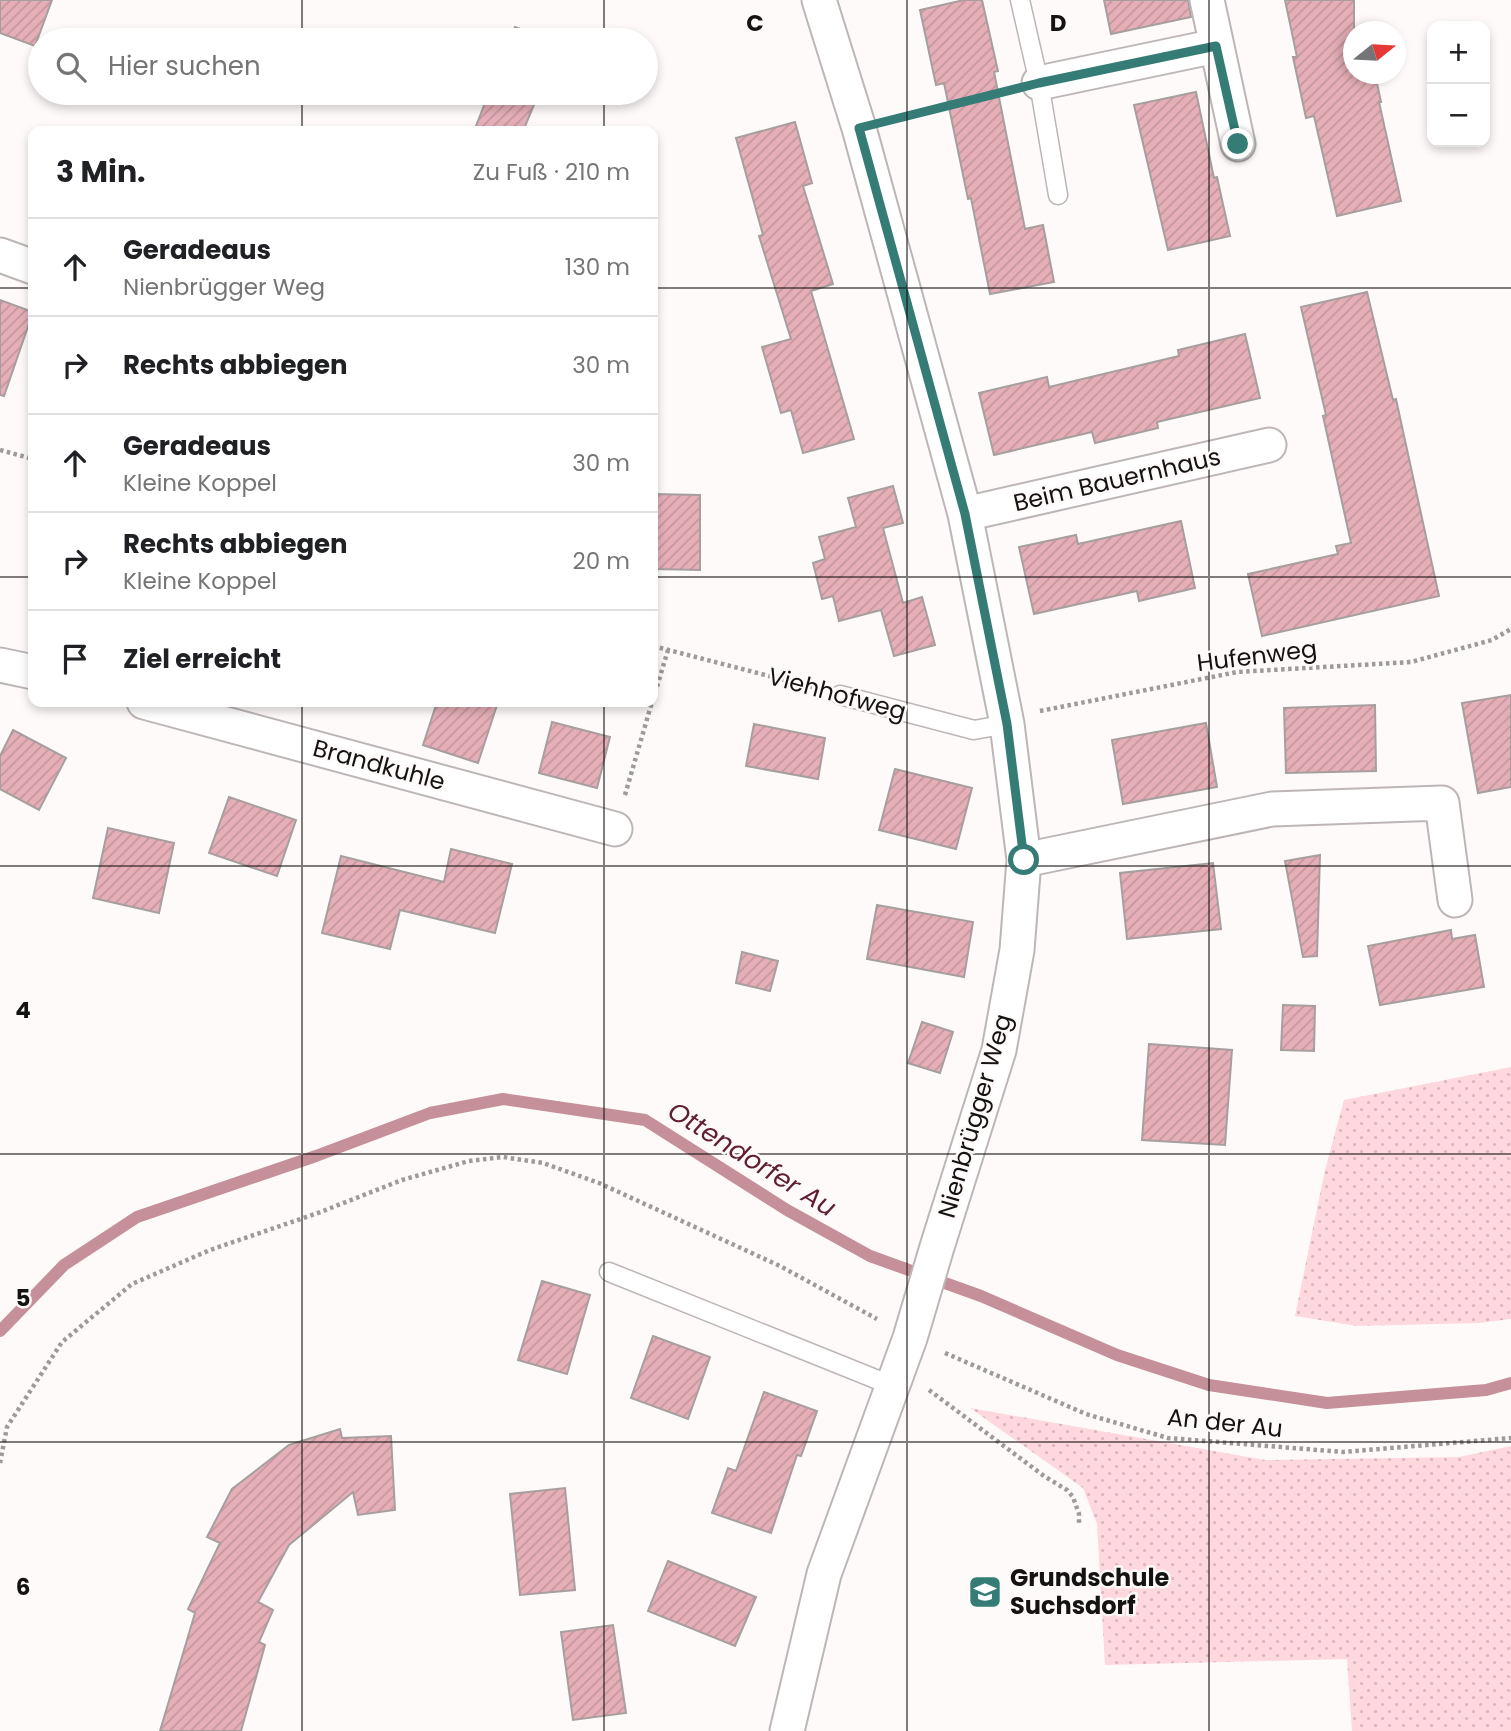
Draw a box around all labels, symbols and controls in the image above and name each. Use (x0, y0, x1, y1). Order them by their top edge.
text: C (746, 7, 764, 39)
text: D (1050, 7, 1066, 39)
north arrow (1343, 21, 1406, 84)
map controls (1427, 21, 1490, 147)
button: + (1427, 21, 1490, 84)
search box (28, 28, 658, 105)
icon: search (52, 48, 90, 86)
text: Hier suchen (108, 48, 261, 84)
button: − (1427, 84, 1490, 147)
route end (1222, 128, 1253, 159)
text: 3 Min. (56, 150, 146, 193)
text: Zu Fuß · 210 m (473, 156, 630, 188)
text: Geradeaus (123, 232, 271, 268)
icon: ahead (56, 248, 94, 286)
text: 130 m (565, 251, 630, 283)
text: Nienbrügger Weg (123, 271, 325, 303)
icon: right (56, 346, 94, 384)
text: Rechts abbiegen (123, 347, 348, 383)
text: 30 m (572, 349, 630, 381)
text: Geradeaus (123, 428, 271, 464)
street label: Beim Bauernhaus (1010, 440, 1224, 519)
icon: ahead (56, 444, 94, 482)
text: 30 m (572, 447, 630, 479)
text: Kleine Koppel (123, 467, 277, 499)
text: Rechts abbiegen (123, 526, 348, 562)
icon: right (56, 542, 94, 580)
text: 20 m (572, 545, 630, 577)
text: Kleine Koppel (123, 565, 277, 597)
street label: Hufenweg (1195, 632, 1319, 679)
icon: arrive (56, 640, 94, 678)
text: Ziel erreicht (123, 641, 281, 677)
street label: Viehhofweg (764, 659, 910, 728)
street label: Brandkuhle (309, 731, 449, 798)
route start (1008, 844, 1039, 875)
text: 4 (15, 994, 31, 1026)
street label: Nienbrügger Weg (930, 1010, 1019, 1222)
water label: Ottendorfer Au (661, 1093, 843, 1225)
text: 5 (16, 1282, 30, 1314)
street label: An der Au (1166, 1400, 1284, 1445)
place label: Grundschule Suchsdorf (1010, 1561, 1170, 1622)
text: 6 (16, 1571, 30, 1603)
school or university icon: Grundschule Suchsdorf (966, 1573, 1004, 1611)

